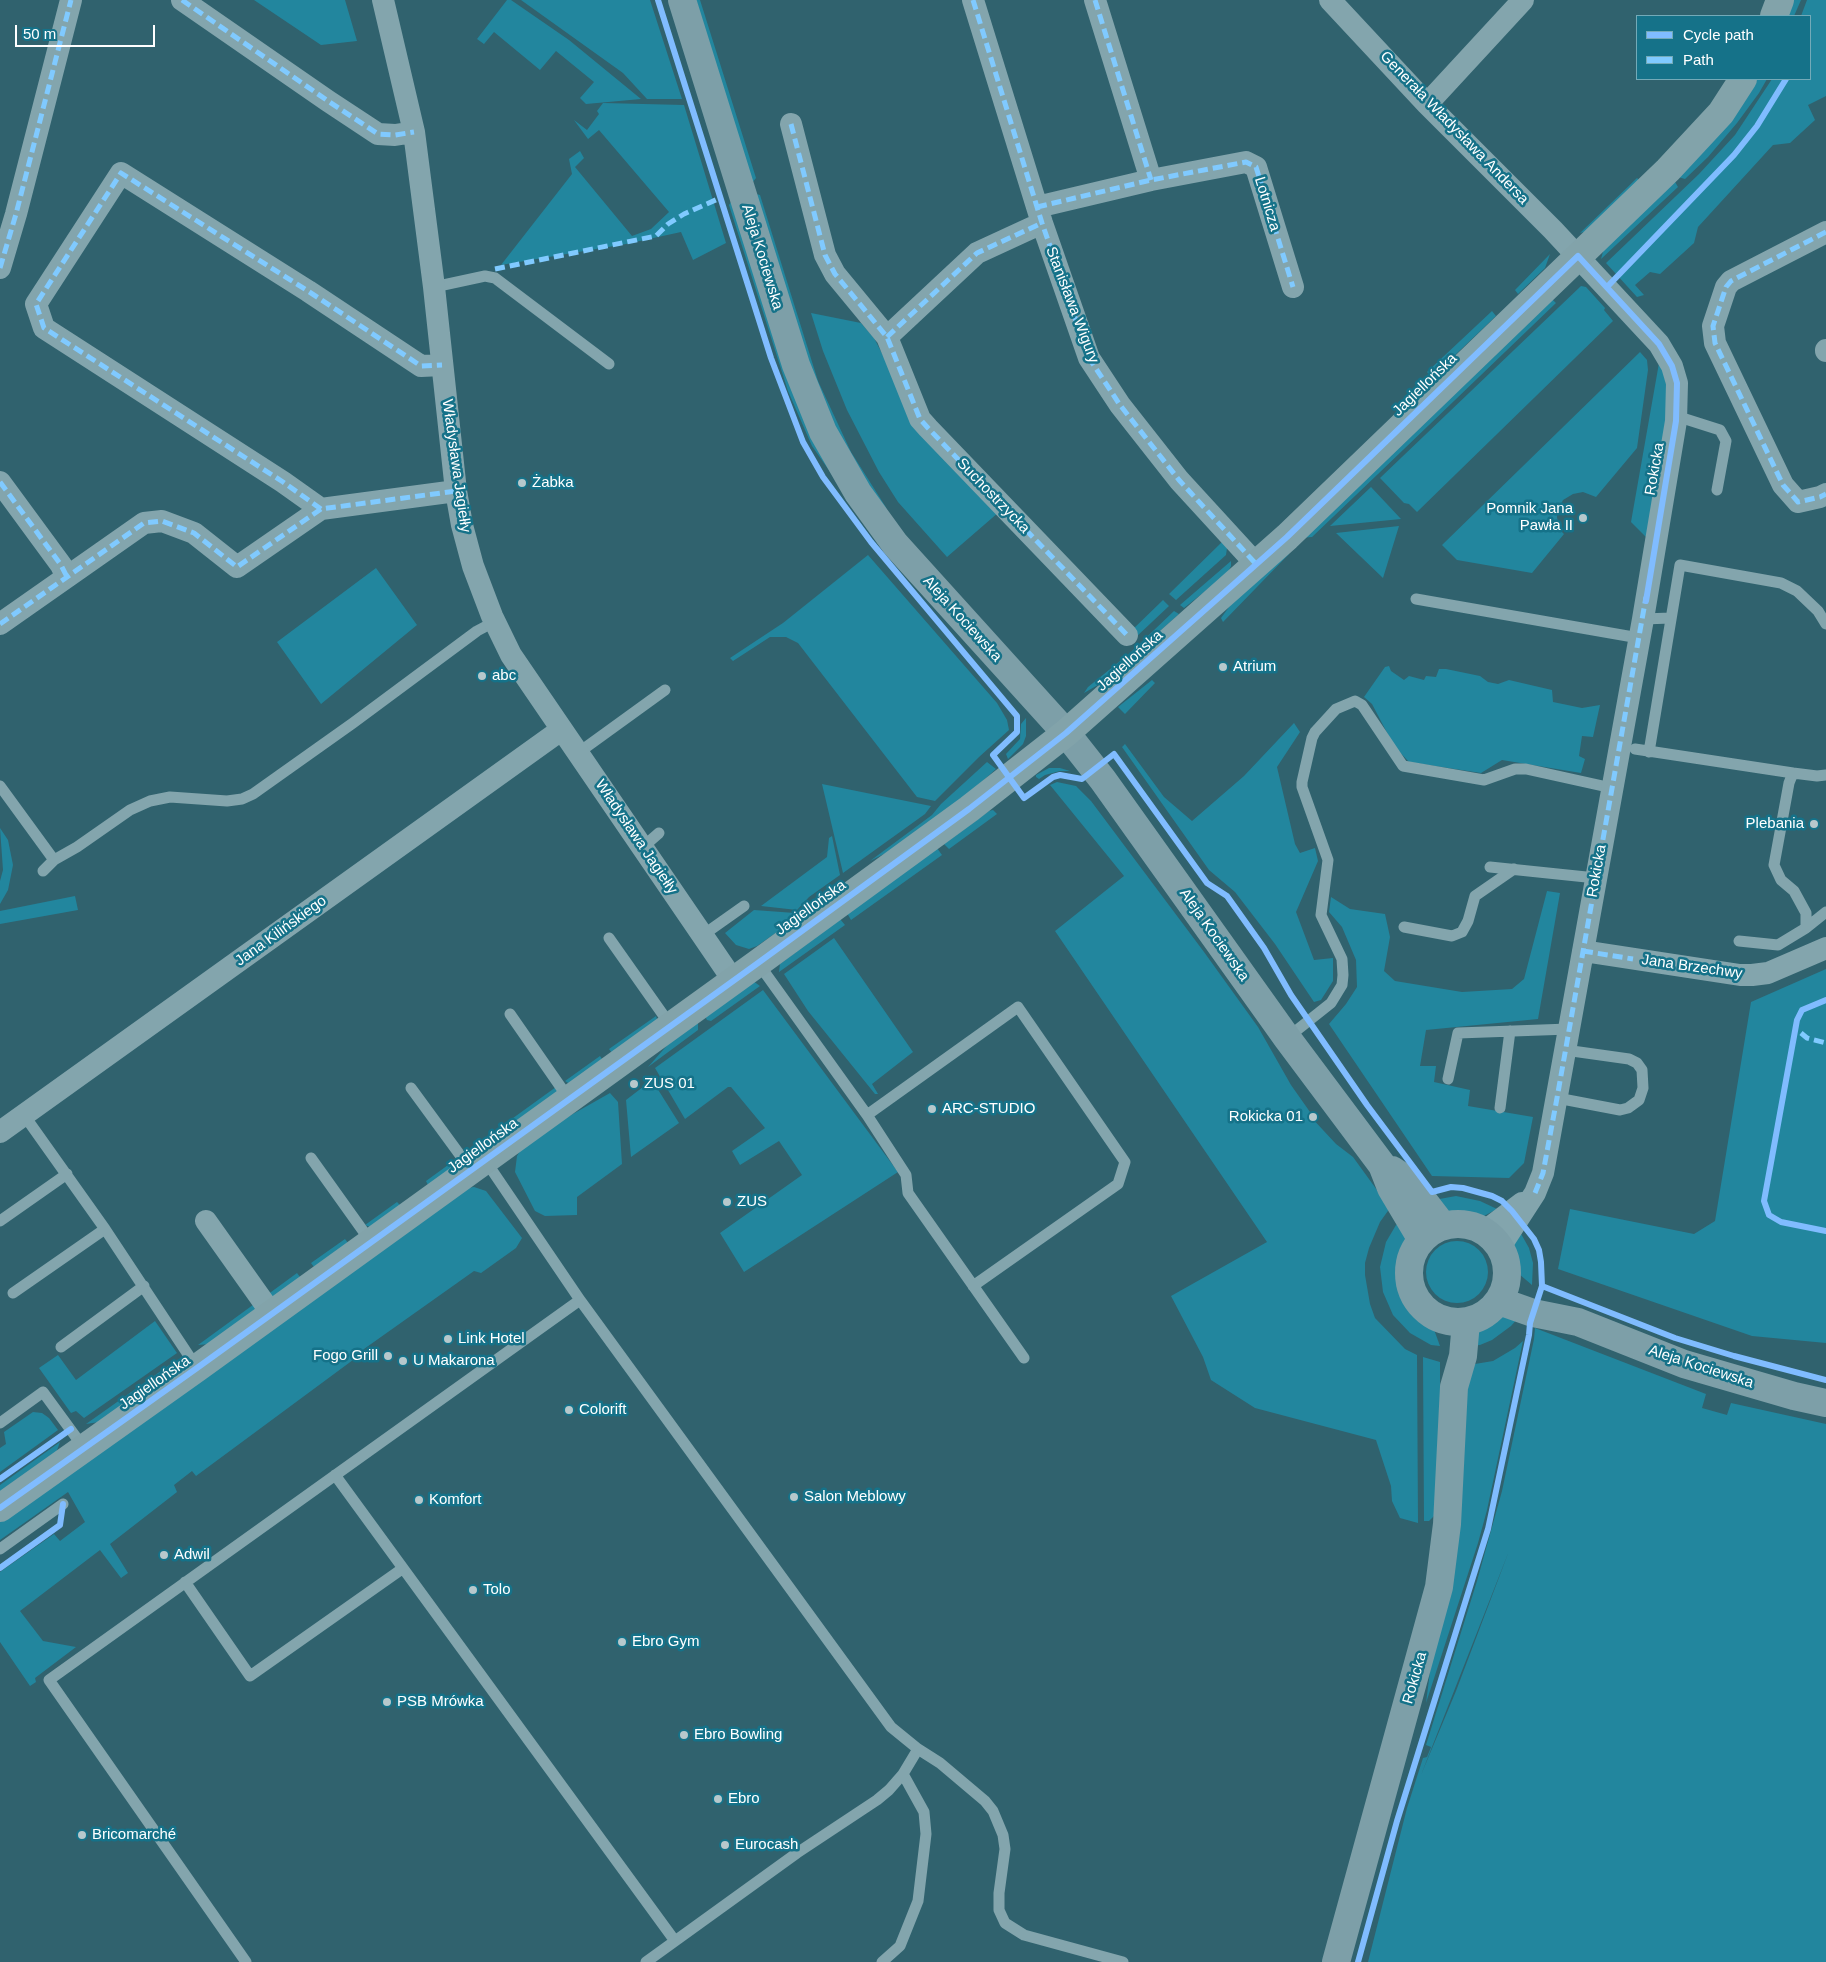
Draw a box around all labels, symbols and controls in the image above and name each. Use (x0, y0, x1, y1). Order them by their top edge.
scale bar (18, 15, 158, 47)
legend (1636, 15, 1811, 80)
text: 50 m (23, 25, 56, 42)
text: Cycle path (1683, 26, 1754, 43)
street label: Generała Władysława Andersa (1376, 48, 1532, 208)
text: Path (1683, 51, 1714, 68)
street label: Lotnicza (1250, 175, 1284, 233)
street label: Aleja Kociewska (737, 202, 787, 312)
street label: Stanisława Wigury (1041, 244, 1103, 366)
street label: Jagiellońska (1389, 350, 1461, 420)
street label: Władysława Jagiełły (438, 398, 474, 534)
street label: Rokicka (1642, 441, 1668, 497)
street label: Suchostrzycka (953, 455, 1033, 537)
place label: Żabka (532, 474, 574, 492)
marker: Żabka (516, 477, 528, 489)
place label: Pomnik Jana Pawła II (1486, 500, 1573, 535)
marker: Pomnik Jana Pawła II (1577, 512, 1589, 524)
street label: Aleja Kociewska (919, 572, 1005, 666)
street label: Jagiellońska (1093, 627, 1167, 695)
place label: Atrium (1233, 658, 1276, 676)
marker: Atrium (1217, 661, 1229, 673)
place label: abc (492, 667, 516, 685)
marker: abc (476, 670, 488, 682)
street label: Władysława Jagiełły (591, 776, 681, 898)
place label: Plebania (1746, 815, 1804, 833)
marker: Plebania (1808, 818, 1820, 830)
street label: Rokicka (1584, 843, 1610, 899)
street label: Jagiellońska (772, 876, 850, 940)
street label: Aleja Kociewska (1175, 885, 1253, 985)
street label: Jana Kilińskiego (232, 892, 330, 970)
street label: Jana Brzechwy (1640, 951, 1744, 983)
place label: ZUS 01 (644, 1075, 695, 1093)
marker: ZUS 01 (628, 1078, 640, 1090)
place label: ARC-STUDIO (942, 1100, 1035, 1118)
marker: ARC-STUDIO (926, 1103, 938, 1115)
place label: Rokicka 01 (1229, 1108, 1303, 1126)
marker: Rokicka 01 (1307, 1111, 1319, 1123)
street label: Jagiellońska (444, 1114, 522, 1178)
place label: ZUS (737, 1193, 767, 1211)
marker: ZUS (721, 1196, 733, 1208)
place label: Link Hotel (458, 1330, 525, 1348)
marker: Link Hotel (442, 1333, 454, 1345)
street label: Aleja Kociewska (1646, 1342, 1756, 1392)
place label: Fogo Grill (313, 1347, 378, 1365)
marker: Fogo Grill (382, 1350, 394, 1362)
street label: Jagiellońska (116, 1352, 194, 1414)
place label: U Makarona (413, 1352, 495, 1370)
marker: U Makarona (397, 1355, 409, 1367)
place label: Colorift (579, 1401, 627, 1419)
marker: Colorift (563, 1404, 575, 1416)
place label: Salon Meblowy (804, 1488, 906, 1506)
place label: Komfort (429, 1491, 482, 1509)
marker: Salon Meblowy (788, 1491, 800, 1503)
marker: Komfort (413, 1494, 425, 1506)
place label: Adwil (174, 1546, 210, 1564)
marker: Adwil (158, 1549, 170, 1561)
place label: Tolo (483, 1581, 511, 1599)
marker: Tolo (467, 1584, 479, 1596)
place label: Ebro Gym (632, 1633, 700, 1651)
marker: Ebro Gym (616, 1636, 628, 1648)
street label: Rokicka (1399, 1650, 1431, 1706)
place label: PSB Mrówka (397, 1693, 484, 1711)
marker: PSB Mrówka (381, 1696, 393, 1708)
place label: Ebro Bowling (694, 1726, 782, 1744)
marker: Ebro Bowling (678, 1729, 690, 1741)
place label: Ebro (728, 1790, 760, 1808)
marker: Ebro (712, 1793, 724, 1805)
place label: Bricomarché (92, 1826, 176, 1844)
marker: Bricomarché (76, 1829, 88, 1841)
place label: Eurocash (735, 1836, 798, 1854)
marker: Eurocash (719, 1839, 731, 1851)

